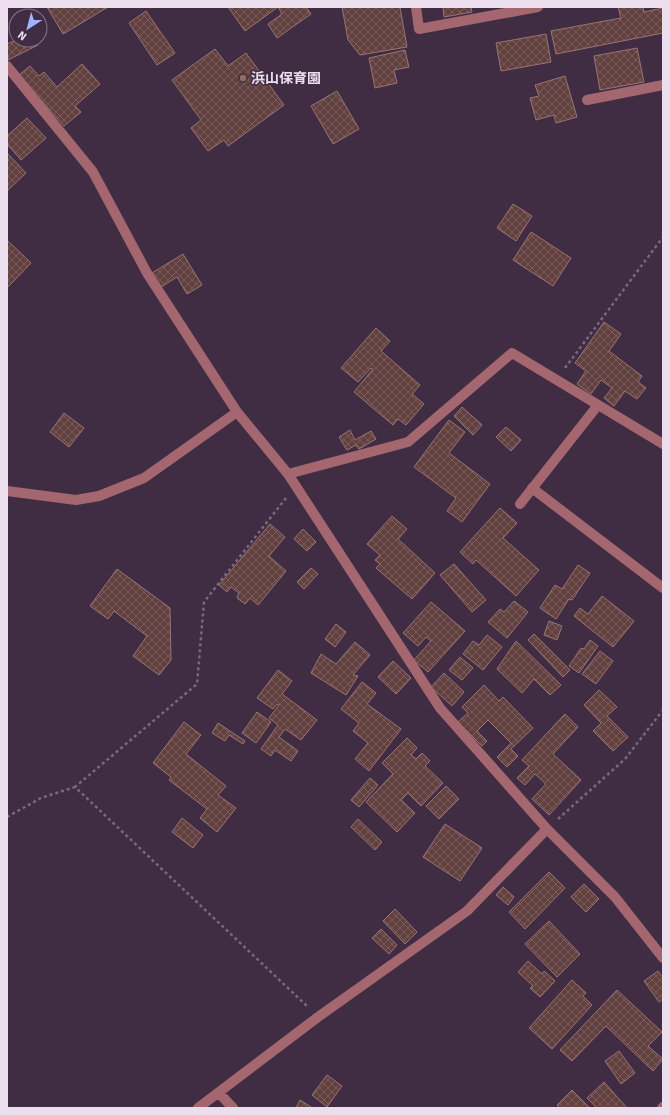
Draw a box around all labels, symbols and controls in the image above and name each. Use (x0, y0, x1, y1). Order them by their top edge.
north arrow (8, 8, 48, 48)
text: N (15, 28, 29, 43)
place label: 浜山保育園 (251, 70, 321, 87)
marker: 浜山保育園 (238, 73, 248, 83)

